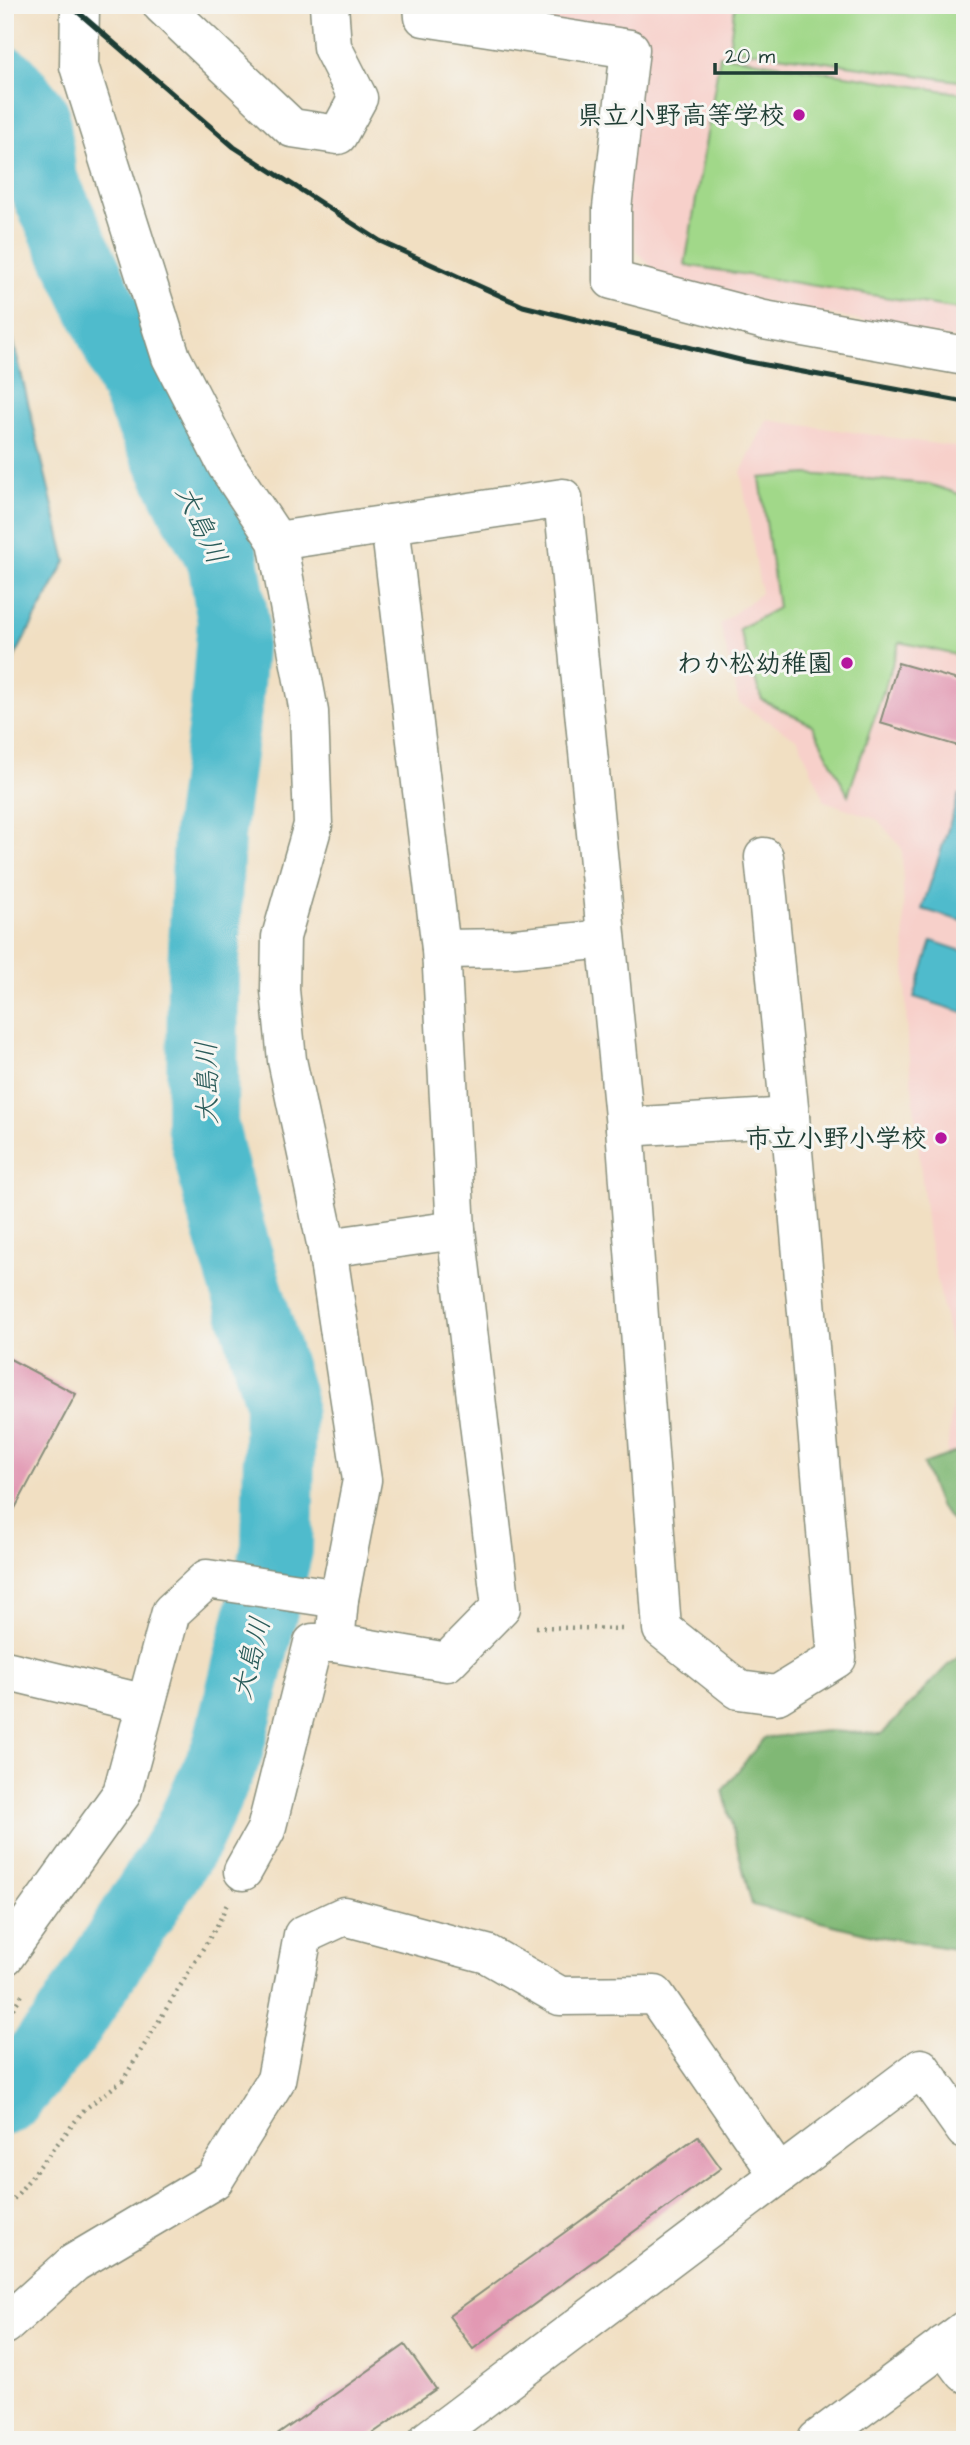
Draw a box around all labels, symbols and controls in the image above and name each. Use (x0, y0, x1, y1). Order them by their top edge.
scale bar (715, 32, 835, 76)
text: 20 m (725, 42, 776, 71)
place label: 県立小野高等学校 (577, 98, 785, 134)
marker: 県立小野高等学校 (791, 107, 807, 123)
water label: 大島川 (165, 478, 236, 571)
place label: わか松幼稚園 (677, 646, 833, 682)
marker: わか松幼稚園 (839, 655, 855, 671)
water label: 大島川 (187, 1041, 228, 1125)
place label: 市立小野小学校 (745, 1121, 927, 1157)
marker: 市立小野小学校 (933, 1130, 949, 1146)
water label: 大島川 (222, 1613, 281, 1704)

